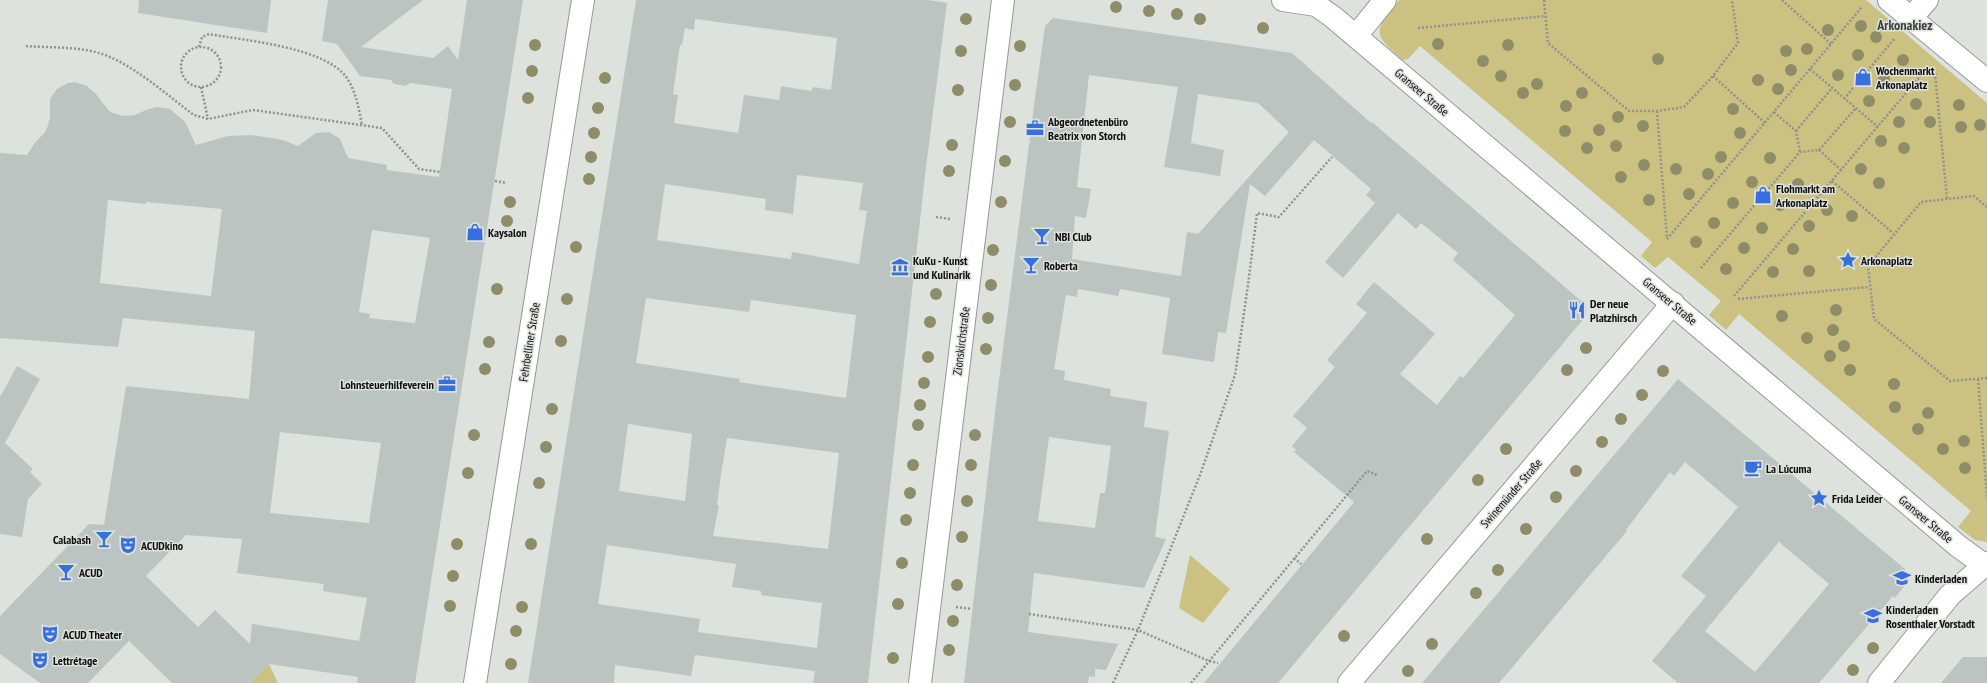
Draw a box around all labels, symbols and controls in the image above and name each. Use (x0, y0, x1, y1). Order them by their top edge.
district label: Arkonakiez (1876, 16, 1933, 34)
place label: Wochenmarkt Arkonaplatz (1875, 63, 1935, 92)
street label: Granseer Straße (1392, 65, 1452, 119)
shop icon: Wochenmarkt Arkonaplatz (1853, 67, 1873, 87)
place label: Abgeordnetenbüro Beatrix von Storch (1047, 114, 1129, 143)
office icon: Abgeordnetenbüro Beatrix von Storch (1025, 118, 1045, 138)
place label: Flohmarkt am Arkonaplatz (1775, 181, 1835, 210)
shop icon: Flohmarkt am Arkonaplatz (1753, 185, 1773, 205)
shop icon: Kaysalon (465, 222, 485, 242)
place label: Kaysalon (488, 225, 527, 240)
bar icon: NBI Club (1032, 226, 1052, 246)
place label: NBI Club (1055, 229, 1092, 244)
place icon: Arkonaplatz (1838, 250, 1858, 270)
place label: KuKu - Kunst und Kulinarik (913, 253, 970, 282)
place label: Arkonaplatz (1860, 253, 1913, 268)
bar icon: Roberta (1021, 255, 1041, 275)
museum icon: KuKu - Kunst und Kulinarik (890, 257, 910, 277)
place label: Roberta (1044, 258, 1078, 273)
street label: Granseer Straße (1640, 274, 1700, 328)
place label: Der neue Platzhirsch (1590, 296, 1637, 325)
restaurant icon: Der neue Platzhirsch (1567, 300, 1587, 320)
street label: Fehrbelliner Straße (515, 301, 543, 383)
street label: Zionskirchstraße (949, 306, 973, 376)
office icon: Lohnsteuerhilfeverein (437, 374, 457, 394)
place label: Lohnsteuerhilfeverein (340, 377, 434, 392)
street label: Swinemünder Straße (1477, 455, 1545, 531)
cafe icon: La Lúcuma (1743, 458, 1763, 478)
place label: La Lúcuma (1766, 461, 1812, 476)
place icon: Frida Leider (1809, 488, 1829, 508)
place label: Frida Leider (1832, 491, 1883, 506)
street label: Granseer Straße (1896, 492, 1956, 546)
bar icon: Calabash (94, 529, 114, 549)
place label: Calabash (53, 532, 91, 547)
theatre icon: ACUDkino (118, 535, 138, 555)
place label: ACUDkino (140, 538, 184, 553)
bar icon: ACUD (56, 562, 76, 582)
place label: ACUD (78, 565, 103, 580)
school or university icon: Kinderladen (1892, 568, 1912, 588)
place label: Kinderladen (1915, 571, 1967, 586)
place label: Kinderladen Rosenthaler Vorstadt (1886, 602, 1975, 631)
school or university icon: Kinderladen Rosenthaler Vorstadt (1863, 606, 1883, 626)
theatre icon: ACUD Theater (40, 624, 60, 644)
place label: ACUD Theater (62, 627, 123, 642)
theatre icon: Lettrétage (30, 650, 50, 670)
place label: Lettrétage (53, 653, 97, 668)

